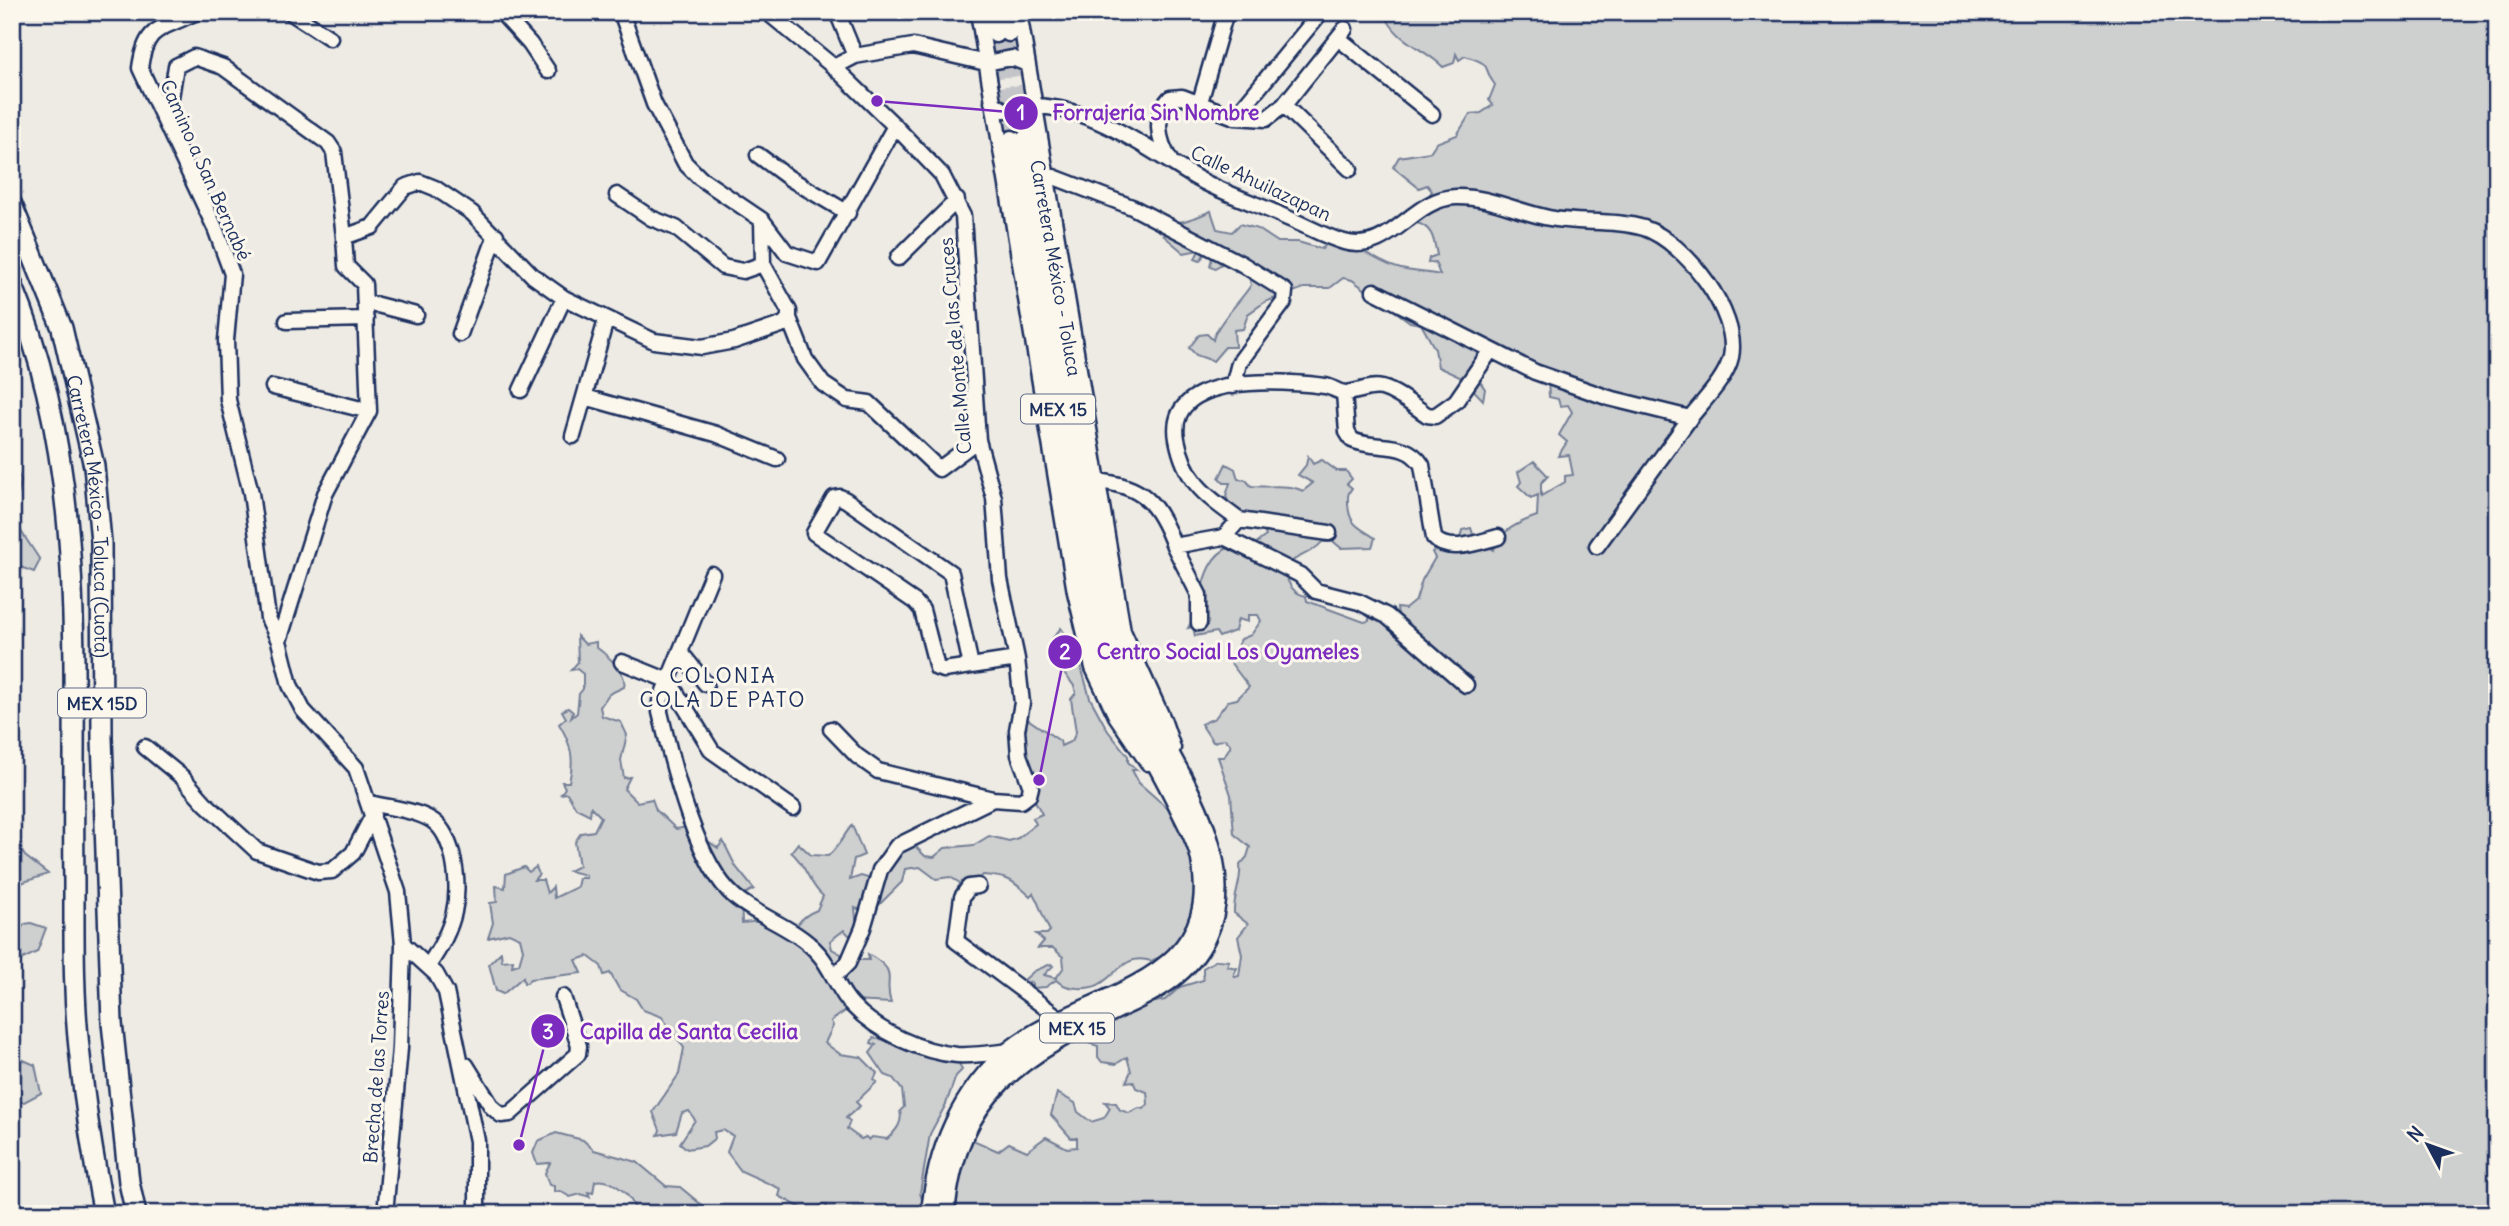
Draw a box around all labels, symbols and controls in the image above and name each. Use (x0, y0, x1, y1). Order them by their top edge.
street label: Camino a San Bernabé (155, 76, 257, 264)
callout: Forrajería Sin Nombre (1004, 92, 1274, 134)
text: 1 (1017, 99, 1025, 126)
text: Forrajería Sin Nombre (1053, 99, 1259, 126)
street label: Calle Ahuilazapan (1187, 140, 1335, 226)
street label: Carretera México - Toluca (1025, 158, 1087, 378)
street label: Calle Monte de las Cruces (934, 237, 976, 455)
street label: Carretera México - Toluca (Cuota) (61, 372, 114, 658)
road number: MEX 15 (1021, 394, 1095, 424)
callout: Centro Social Los Oyameles (1048, 631, 1373, 673)
text: 2 (1059, 638, 1071, 665)
text: Centro Social Los Oyameles (1097, 638, 1360, 665)
district label: COLONIA COLA DE PATO (640, 662, 806, 713)
road number: MEX 15D (58, 688, 146, 718)
street label: Brecha de las Torres (358, 990, 394, 1164)
callout: Capilla de Santa Cecilia (531, 1010, 812, 1052)
road number: MEX 15 (1040, 1014, 1114, 1042)
text: 3 (542, 1018, 554, 1045)
text: Capilla de Santa Cecilia (580, 1018, 798, 1045)
north arrow (2394, 1110, 2464, 1180)
text: N (2402, 1121, 2429, 1147)

